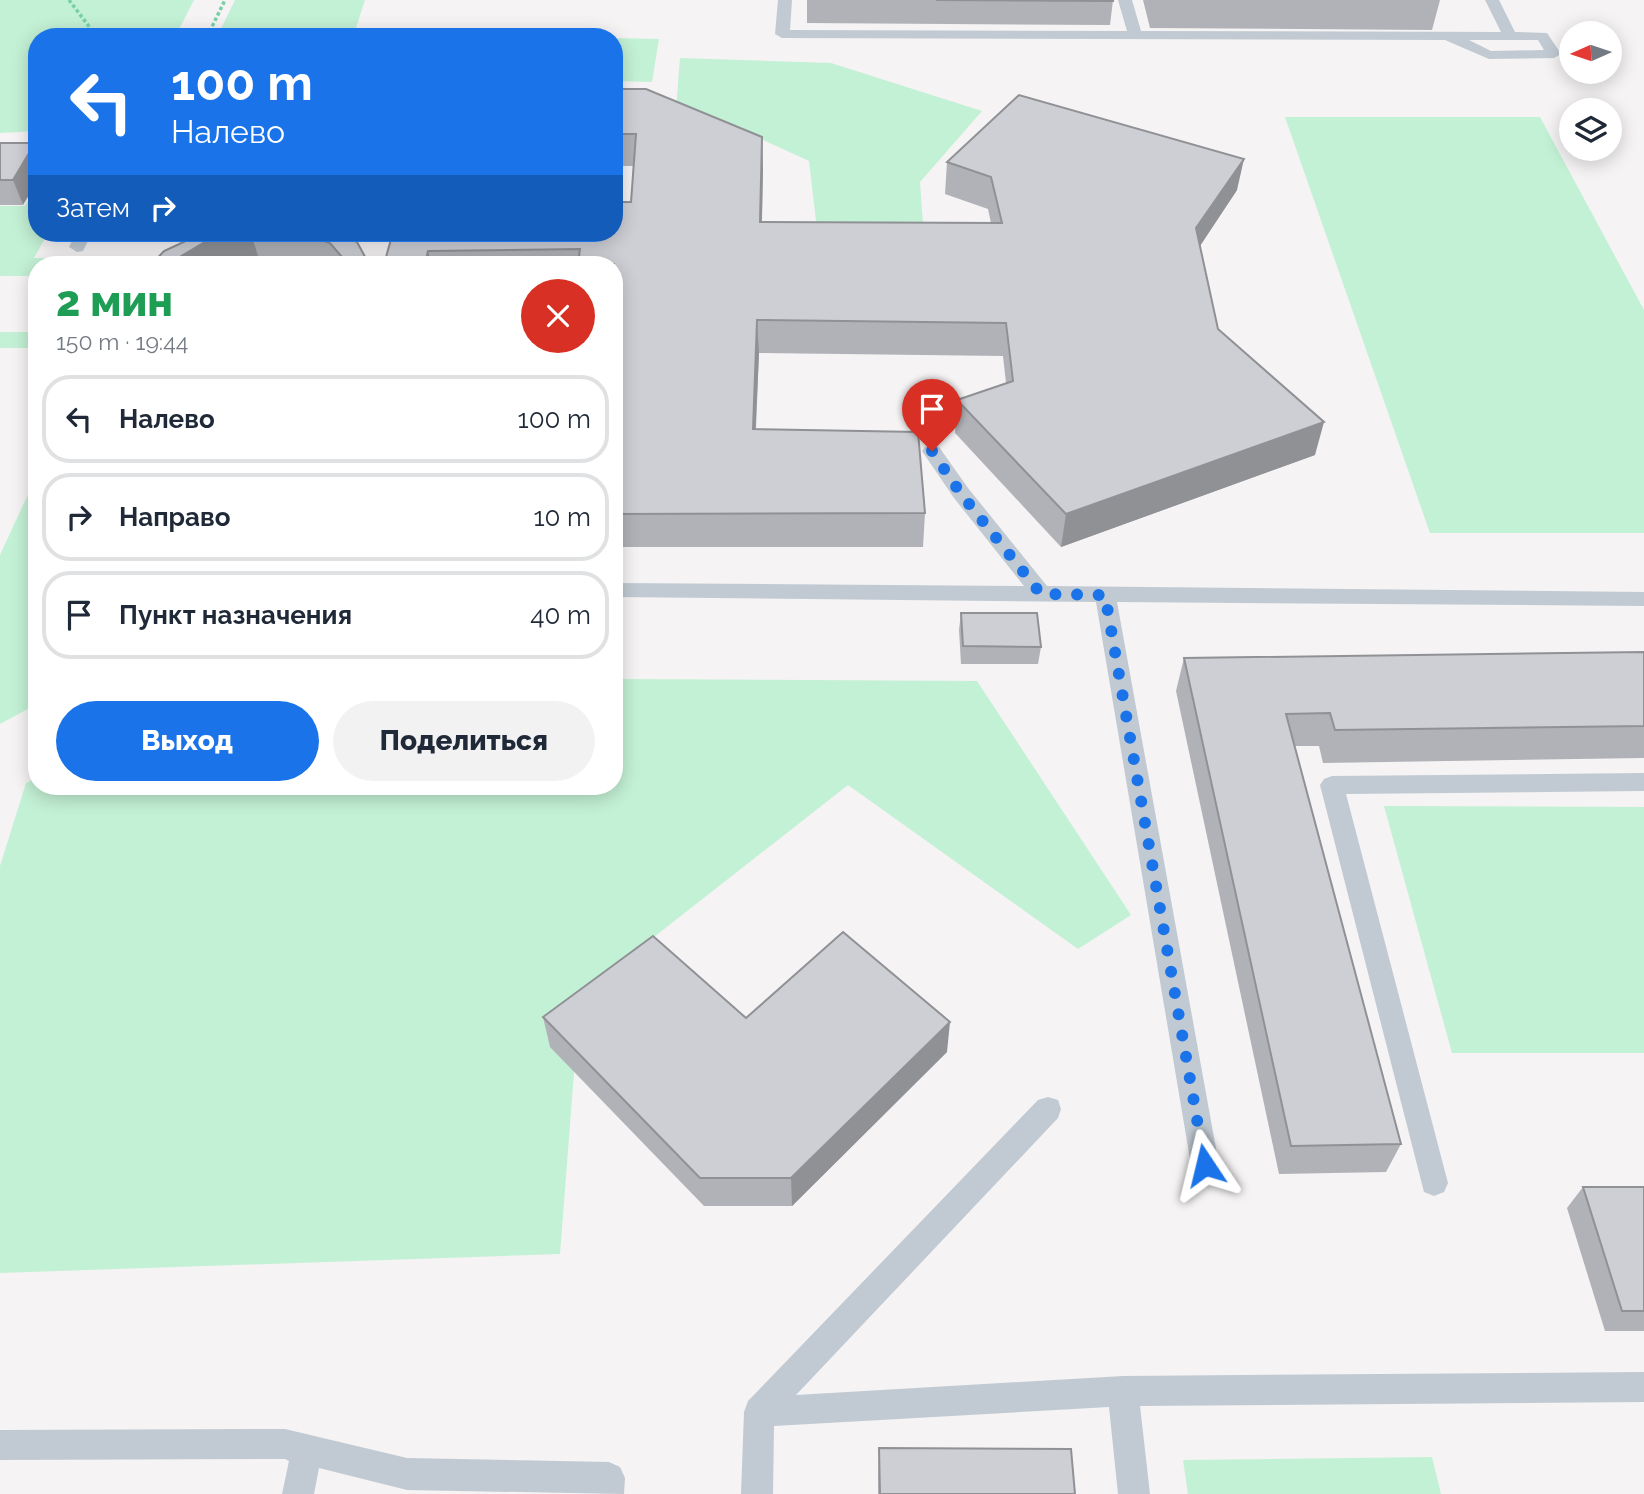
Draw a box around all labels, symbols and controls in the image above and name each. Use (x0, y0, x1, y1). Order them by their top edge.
north arrow (1559, 21, 1622, 84)
map controls (1559, 21, 1622, 161)
text: 100 m (171, 54, 313, 111)
icon: left (56, 56, 147, 147)
button: layers (1559, 98, 1622, 161)
text: Налево (171, 113, 285, 150)
icon: right (144, 189, 182, 227)
text: Затем (56, 193, 130, 223)
text: 2 мин (56, 277, 173, 326)
button: close (521, 279, 595, 353)
text: 150 m · 19:44 (56, 328, 188, 355)
pin (902, 379, 962, 451)
icon: arrive (913, 390, 951, 428)
icon: left (60, 400, 98, 438)
text: Налево (119, 404, 215, 434)
text: 100 m (518, 404, 591, 434)
icon: right (60, 498, 98, 536)
text: Направо (119, 502, 230, 532)
text: 10 m (533, 502, 591, 532)
icon: arrive (60, 596, 98, 634)
text: Пункт назначения (119, 600, 352, 630)
text: 40 m (530, 600, 591, 630)
button: Выход (56, 701, 319, 781)
button: Поделиться (333, 701, 595, 781)
position arrow (1168, 1128, 1242, 1202)

